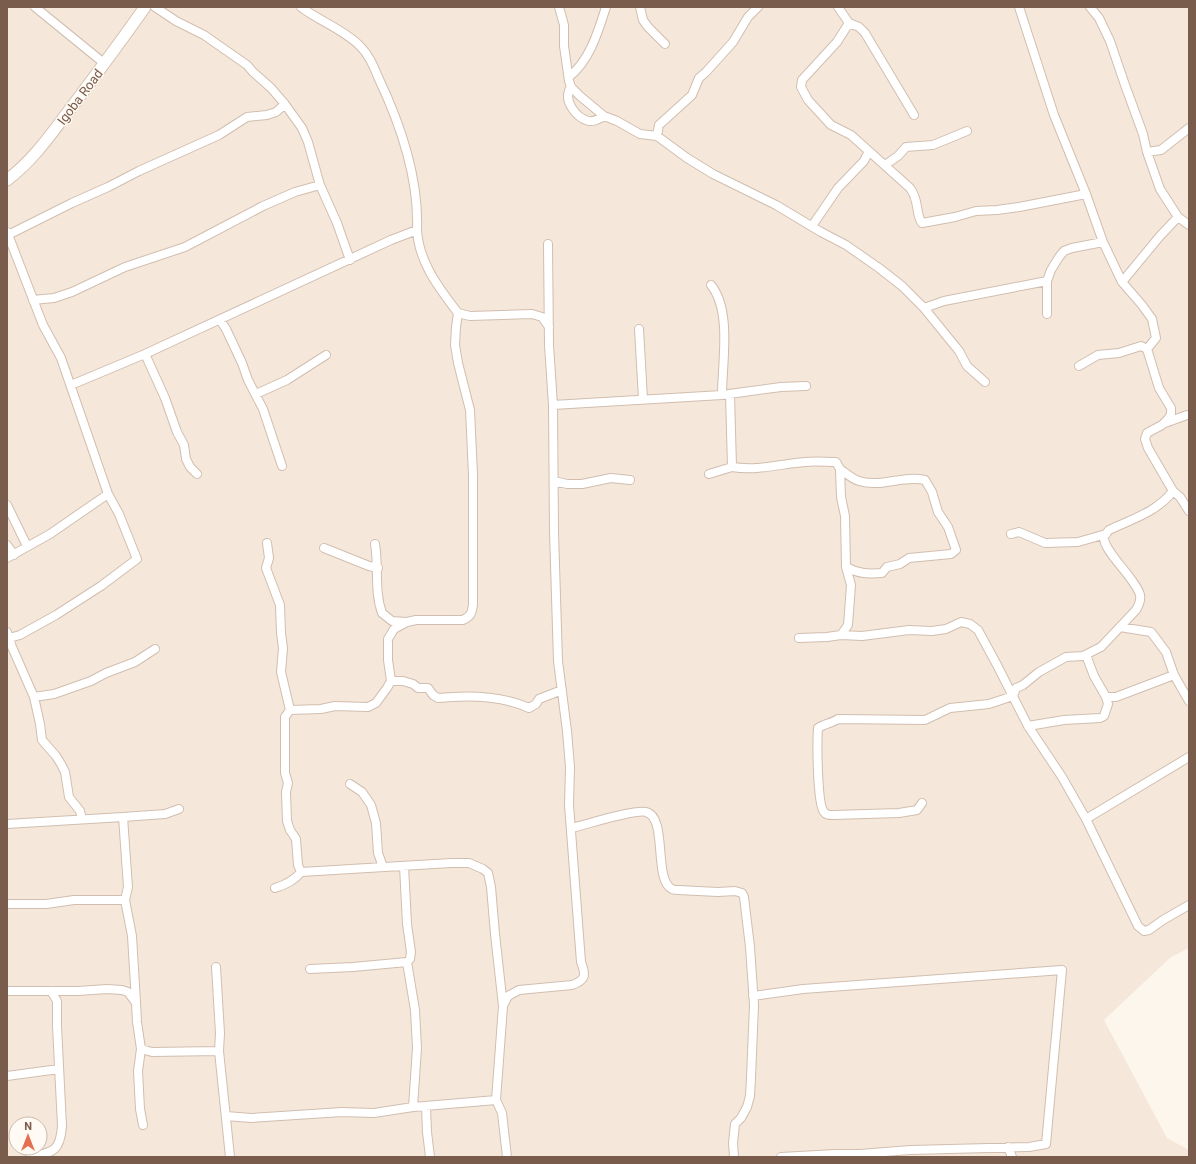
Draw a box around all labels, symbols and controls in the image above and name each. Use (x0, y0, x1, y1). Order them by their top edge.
street label: Igoba Road (54, 66, 106, 128)
north arrow (8, 1116, 48, 1156)
text: N (24, 1120, 32, 1133)

